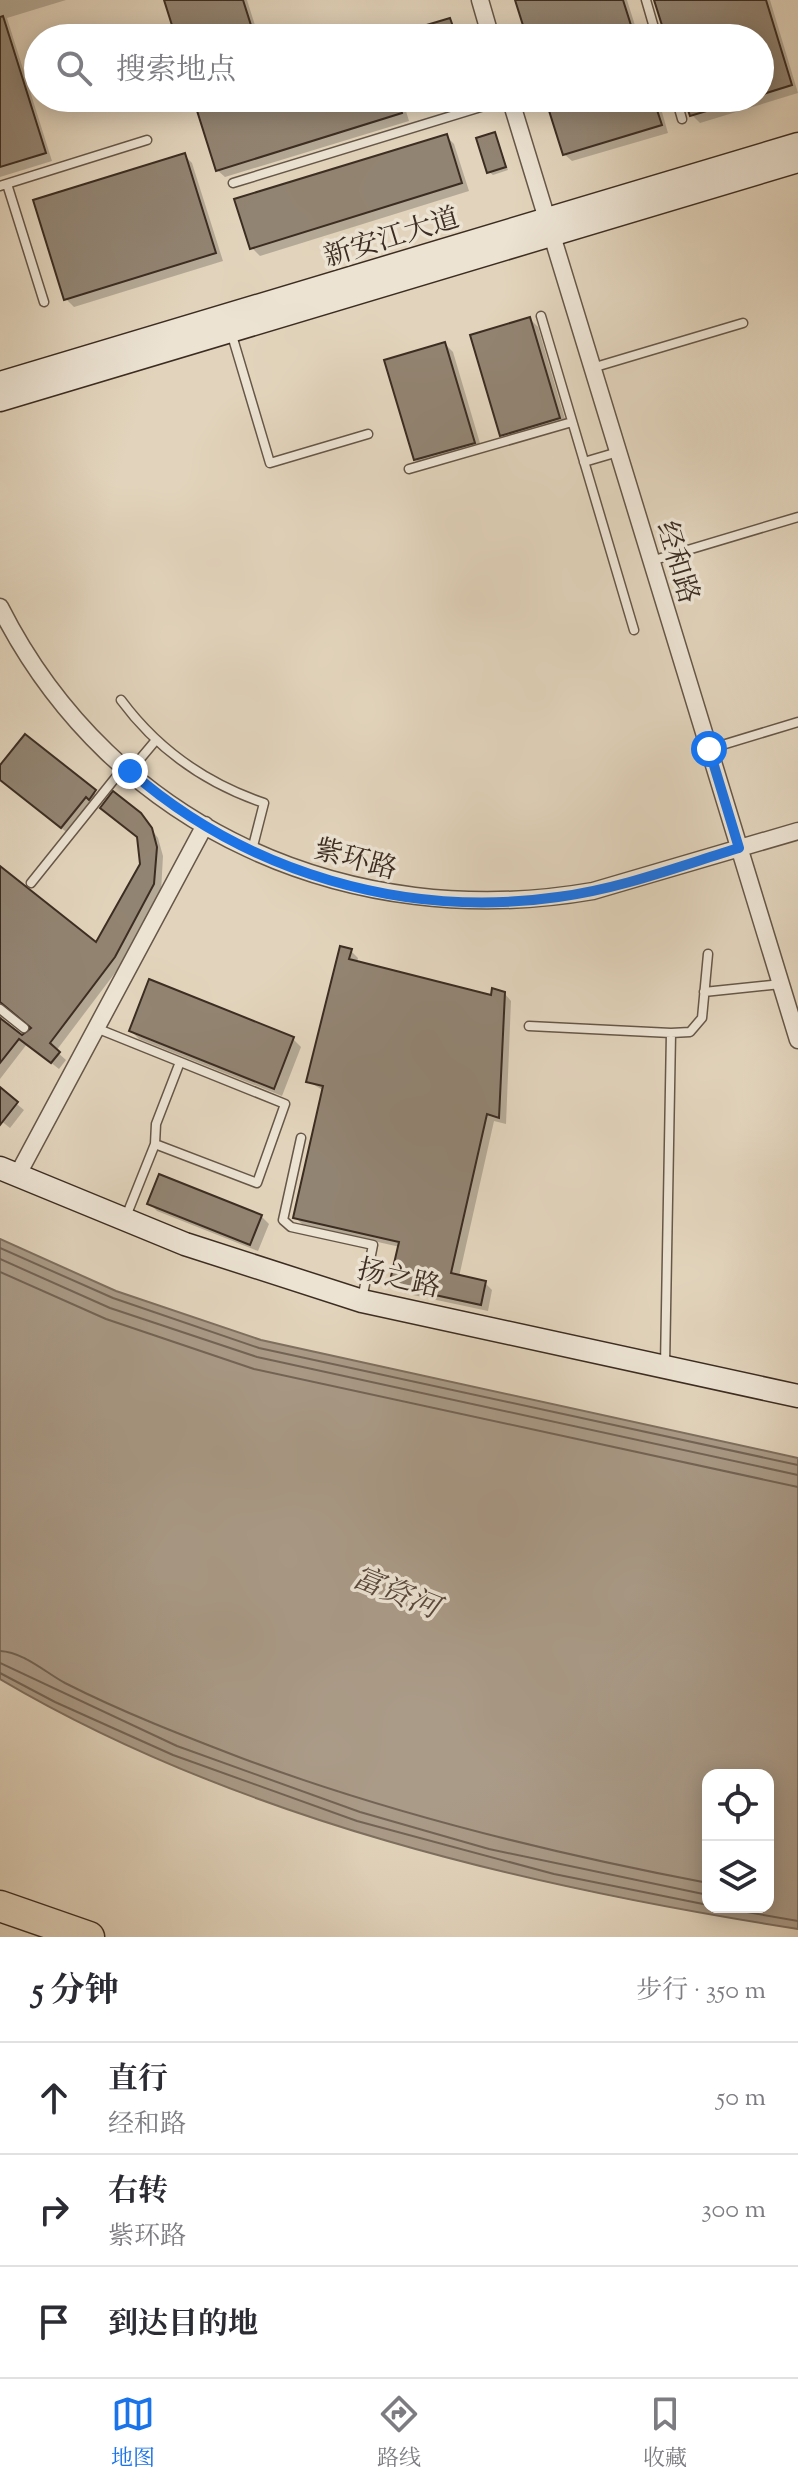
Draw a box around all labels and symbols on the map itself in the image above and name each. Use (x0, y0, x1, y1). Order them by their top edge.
street label: 新安江大道 (319, 199, 465, 278)
street label: 经和路 (645, 517, 708, 609)
route start (691, 731, 727, 767)
route end (112, 753, 148, 789)
street label: 紫环路 (309, 831, 401, 891)
street label: 扬之路 (353, 1251, 444, 1309)
water label: 富资河 (345, 1558, 449, 1633)

